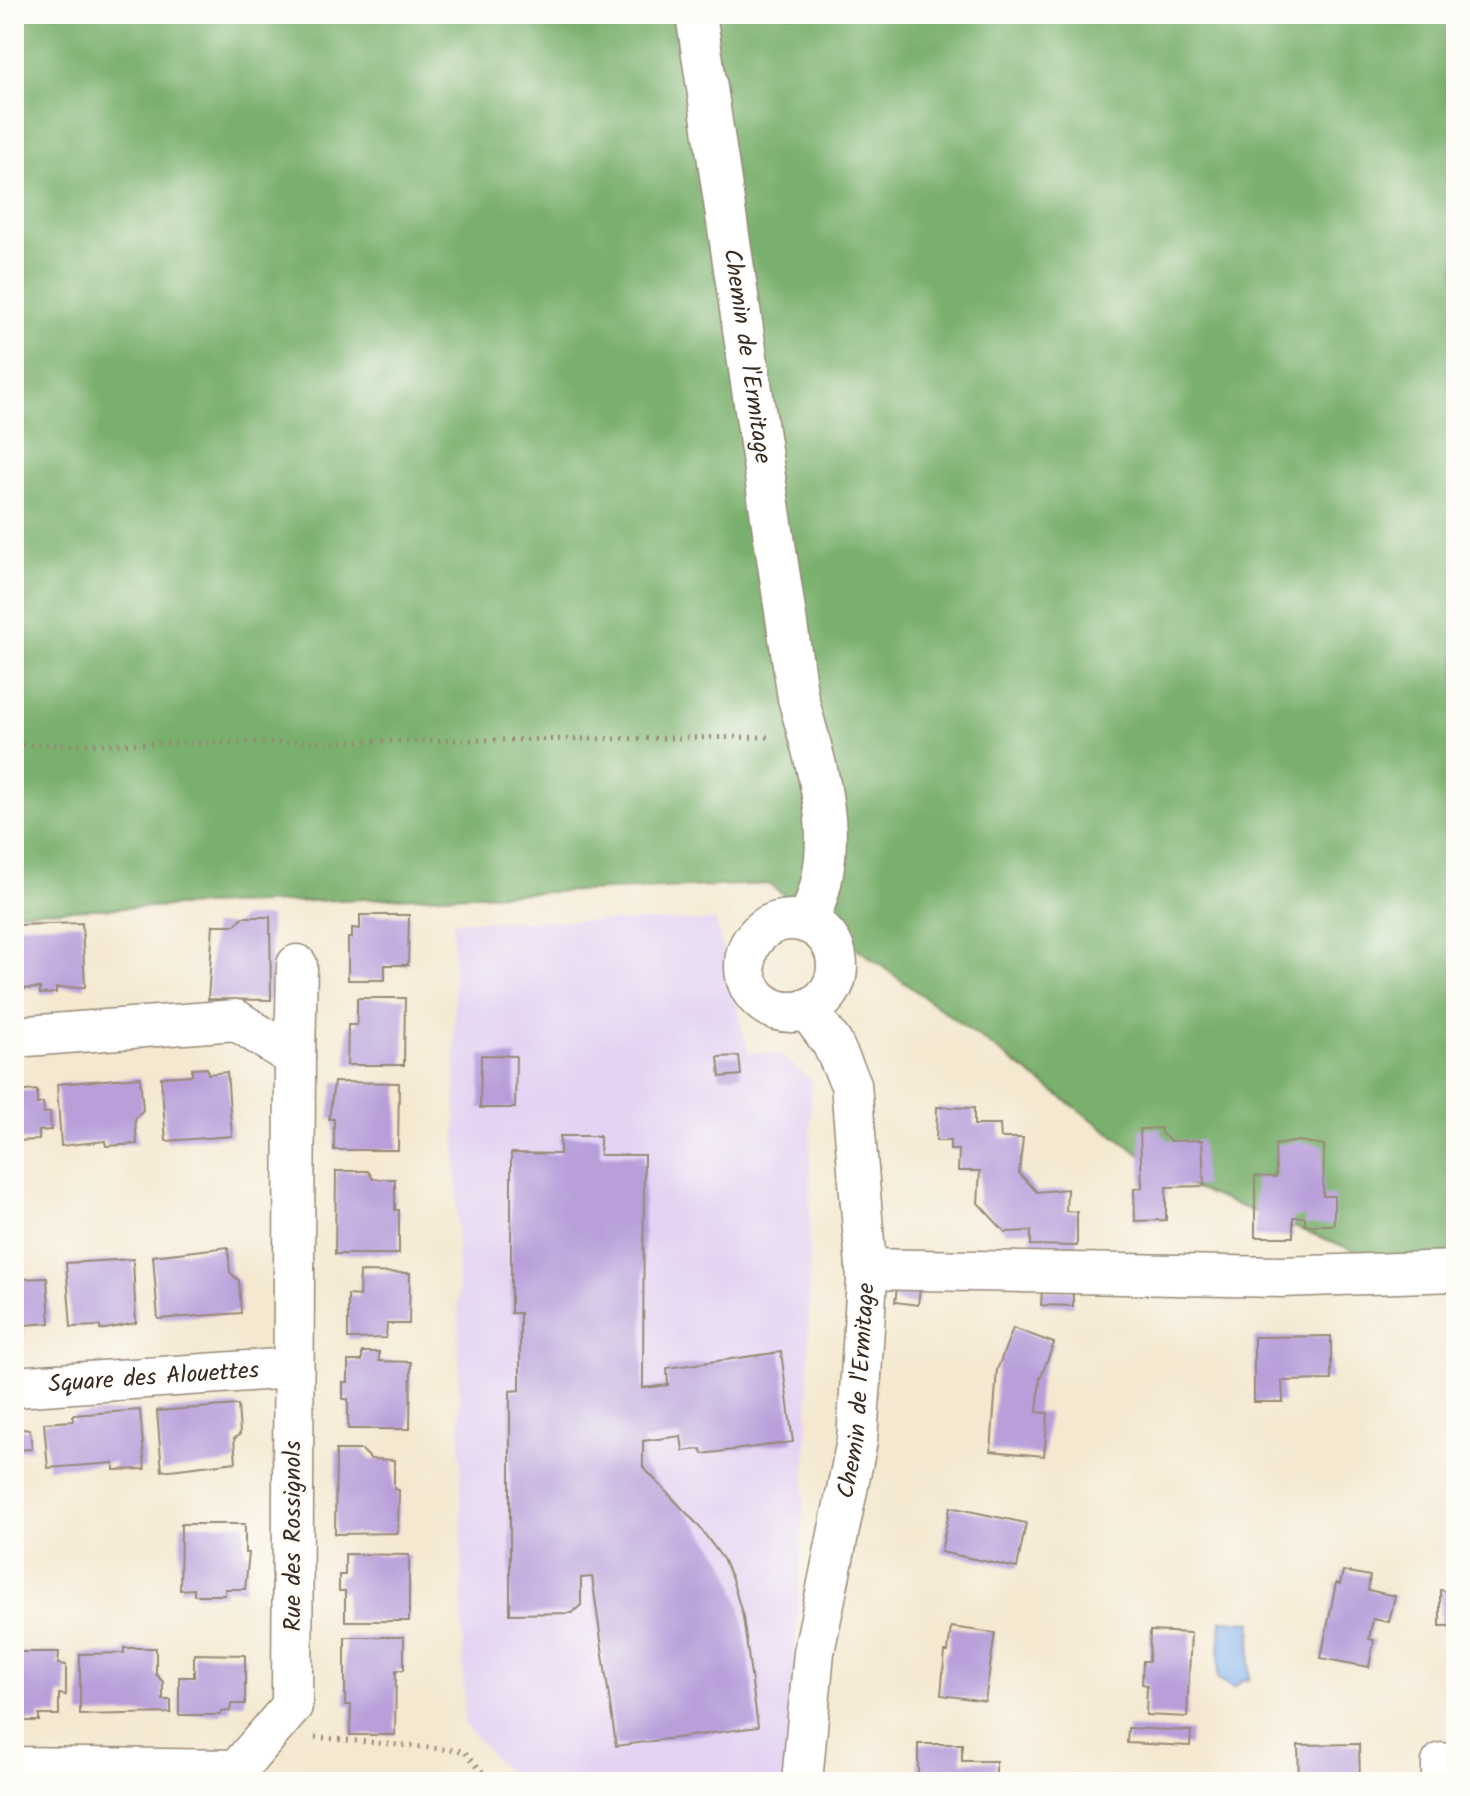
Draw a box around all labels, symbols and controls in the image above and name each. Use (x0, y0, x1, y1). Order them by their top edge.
street label: Chemin de l'Ermitage (712, 246, 782, 466)
street label: Chemin de l'Ermitage (826, 1281, 886, 1502)
street label: Square des Alouettes (47, 1351, 260, 1404)
street label: Rue des Rossignols (274, 1441, 313, 1631)

